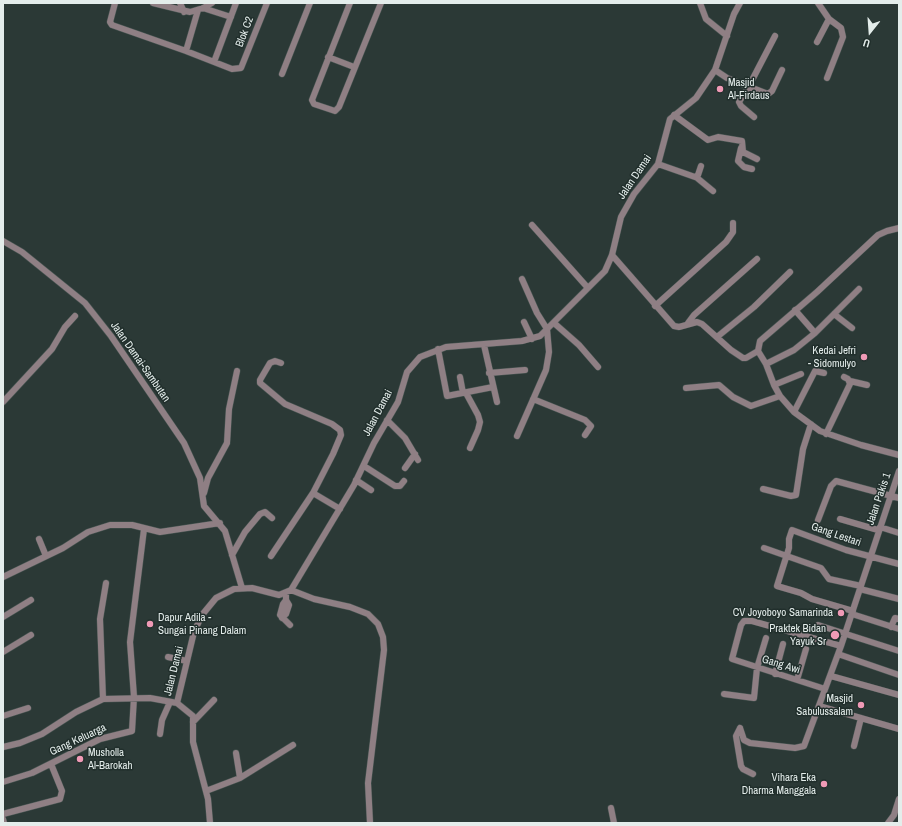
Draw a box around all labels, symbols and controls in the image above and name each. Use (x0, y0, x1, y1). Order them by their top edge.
north arrow (850, 12, 890, 52)
street label: Blok C2 (233, 15, 257, 49)
text: U (861, 36, 872, 51)
place label: Masjid Al-Firdaus (728, 76, 770, 102)
marker: Masjid Al-Firdaus (715, 84, 725, 94)
street label: Jalan Damai (615, 152, 655, 202)
street label: Jalan Damai-Sambutan (107, 319, 173, 405)
place label: Kedai Jefri - Sidomulyo (808, 344, 856, 370)
marker: Kedai Jefri - Sidomulyo (859, 352, 869, 362)
street label: Jalan Damai (360, 388, 396, 438)
street label: Jalan Pakis 1 (864, 471, 894, 527)
street label: Gang Lestari (809, 520, 863, 550)
place label: CV Joyoboyo Samarinda (733, 606, 833, 620)
marker: CV Joyoboyo Samarinda (836, 608, 846, 618)
place label: Dapur Adila - Sungai Pinang Dalam (158, 611, 246, 637)
marker: Dapur Adila - Sungai Pinang Dalam (145, 619, 155, 629)
place label: Praktek Bidan Yayuk Sr (769, 622, 826, 648)
marker: Praktek Bidan Yayuk Sr (829, 629, 841, 641)
street label: Jalan Damai (161, 645, 187, 697)
street label: Gang Awi (760, 653, 802, 677)
place label: Masjid Sabulussalam (796, 692, 853, 718)
marker: Masjid Sabulussalam (856, 700, 866, 710)
street label: Gang Keluarga (48, 721, 108, 759)
place label: Musholla Al-Barokah (88, 746, 133, 772)
marker: Musholla Al-Barokah (75, 754, 85, 764)
place label: Vihara Eka Dharma Manggala (742, 771, 816, 797)
marker: Vihara Eka Dharma Manggala (819, 779, 829, 789)

